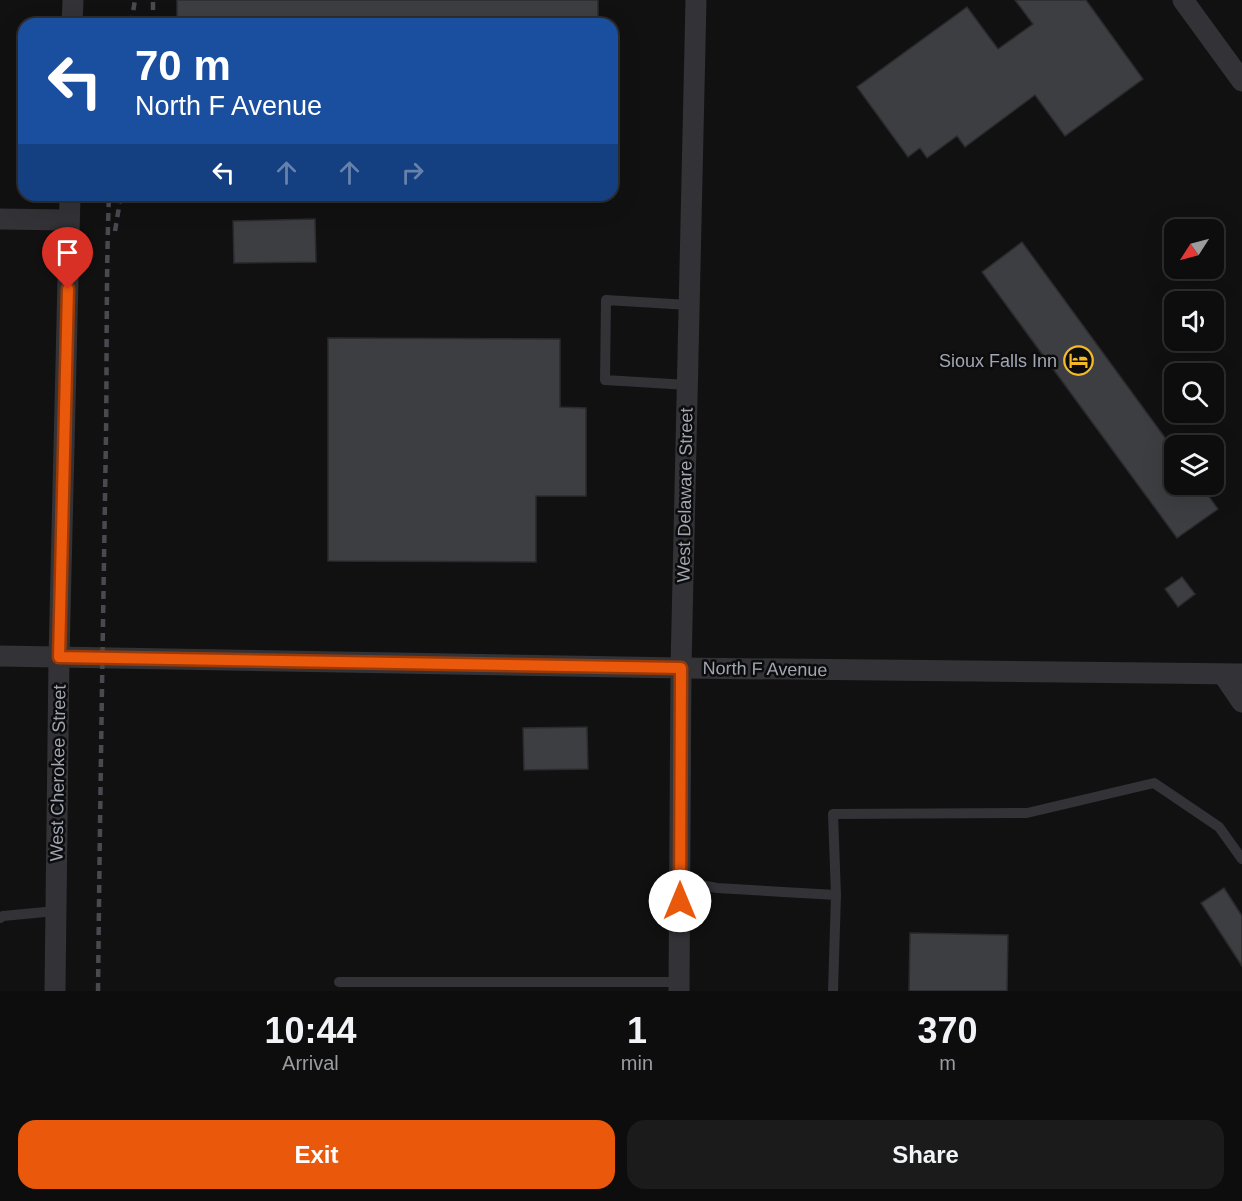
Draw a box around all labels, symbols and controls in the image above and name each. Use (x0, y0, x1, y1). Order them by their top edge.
icon: left (36, 42, 114, 120)
text: 70 m (135, 42, 231, 89)
text: North F Avenue (135, 91, 322, 121)
icon: left (207, 156, 240, 189)
icon: ahead (270, 156, 303, 189)
icon: ahead (333, 156, 366, 189)
icon: right (396, 156, 429, 189)
north arrow (1164, 219, 1224, 279)
map controls (1164, 219, 1224, 495)
pin (42, 227, 93, 289)
icon: arrive (51, 236, 84, 269)
button: sound (1164, 291, 1224, 351)
hotel icon: Sioux Falls Inn (1062, 345, 1094, 377)
place label: Sioux Falls Inn (939, 351, 1057, 371)
button: search (1164, 363, 1224, 423)
street label: West Delaware Street (673, 407, 697, 583)
button: layers (1164, 435, 1224, 495)
street label: North F Avenue (702, 658, 828, 680)
street label: West Cherokee Street (46, 684, 70, 862)
position arrow (648, 869, 712, 933)
text: 10:44 (264, 1010, 356, 1051)
text: 1 (627, 1010, 647, 1051)
text: 370 (917, 1010, 978, 1051)
text: Arrival (282, 1052, 339, 1074)
text: min (621, 1052, 653, 1074)
text: m (939, 1052, 956, 1074)
button: Exit (18, 1120, 615, 1189)
button: Share (627, 1120, 1224, 1189)

